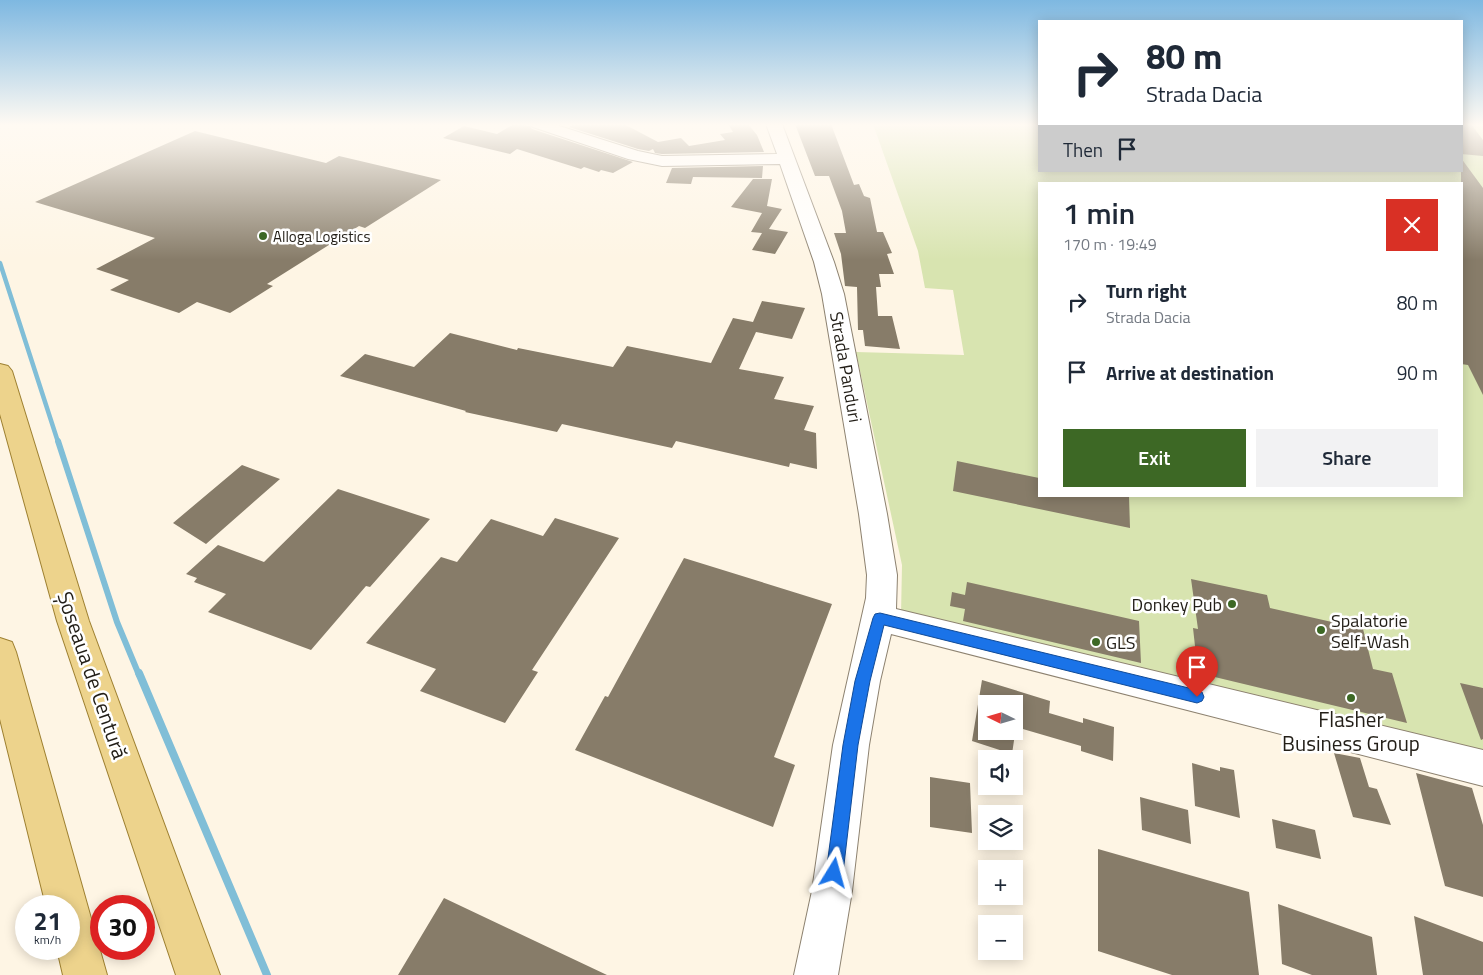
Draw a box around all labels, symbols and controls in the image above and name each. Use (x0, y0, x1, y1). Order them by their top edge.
text: 80 m (1146, 29, 1222, 83)
icon: right (1063, 40, 1128, 105)
text: Strada Dacia (1146, 77, 1262, 111)
text: Then (1063, 135, 1103, 164)
icon: arrive (1113, 135, 1141, 163)
text: 1 min (1063, 190, 1135, 236)
button: close (1386, 199, 1438, 251)
place label: Alloga Logistics (273, 225, 370, 248)
marker: Alloga Logistics (257, 230, 269, 242)
text: 170 m · 19:49 (1063, 232, 1157, 256)
text: Turn right (1106, 276, 1187, 305)
icon: right (1063, 288, 1091, 316)
text: 80 m (1397, 288, 1438, 317)
text: Strada Dacia (1106, 305, 1191, 329)
street label: Strada Panduri (823, 309, 869, 425)
icon: arrive (1063, 358, 1091, 386)
text: Arrive at destination (1106, 358, 1274, 387)
text: 90 m (1397, 358, 1438, 387)
button: Exit (1063, 429, 1246, 487)
button: Share (1256, 429, 1438, 487)
street label: Șoseaua de Centură (49, 587, 137, 764)
place label: Donkey Pub (1132, 591, 1222, 618)
marker: Donkey Pub (1226, 598, 1238, 610)
place label: Spalatorie Self-Wash (1331, 607, 1409, 655)
marker: Spalatorie Self-Wash (1315, 624, 1327, 636)
place label: GLS (1106, 629, 1135, 656)
marker: GLS (1090, 636, 1102, 648)
pin (1176, 646, 1218, 697)
icon: arrive (1183, 653, 1211, 681)
marker: Flasher Business Group (1345, 692, 1357, 704)
north arrow (978, 695, 1022, 740)
map controls (978, 695, 1023, 960)
place label: Flasher Business Group (1282, 703, 1420, 759)
button: sound (978, 750, 1023, 795)
button: layers (978, 805, 1023, 850)
position arrow (807, 846, 859, 898)
button: + (978, 860, 1023, 905)
speed limit sign: 30 (90, 895, 155, 960)
text: 21 (33, 902, 62, 940)
button: − (978, 915, 1023, 960)
text: km/h (34, 930, 61, 949)

